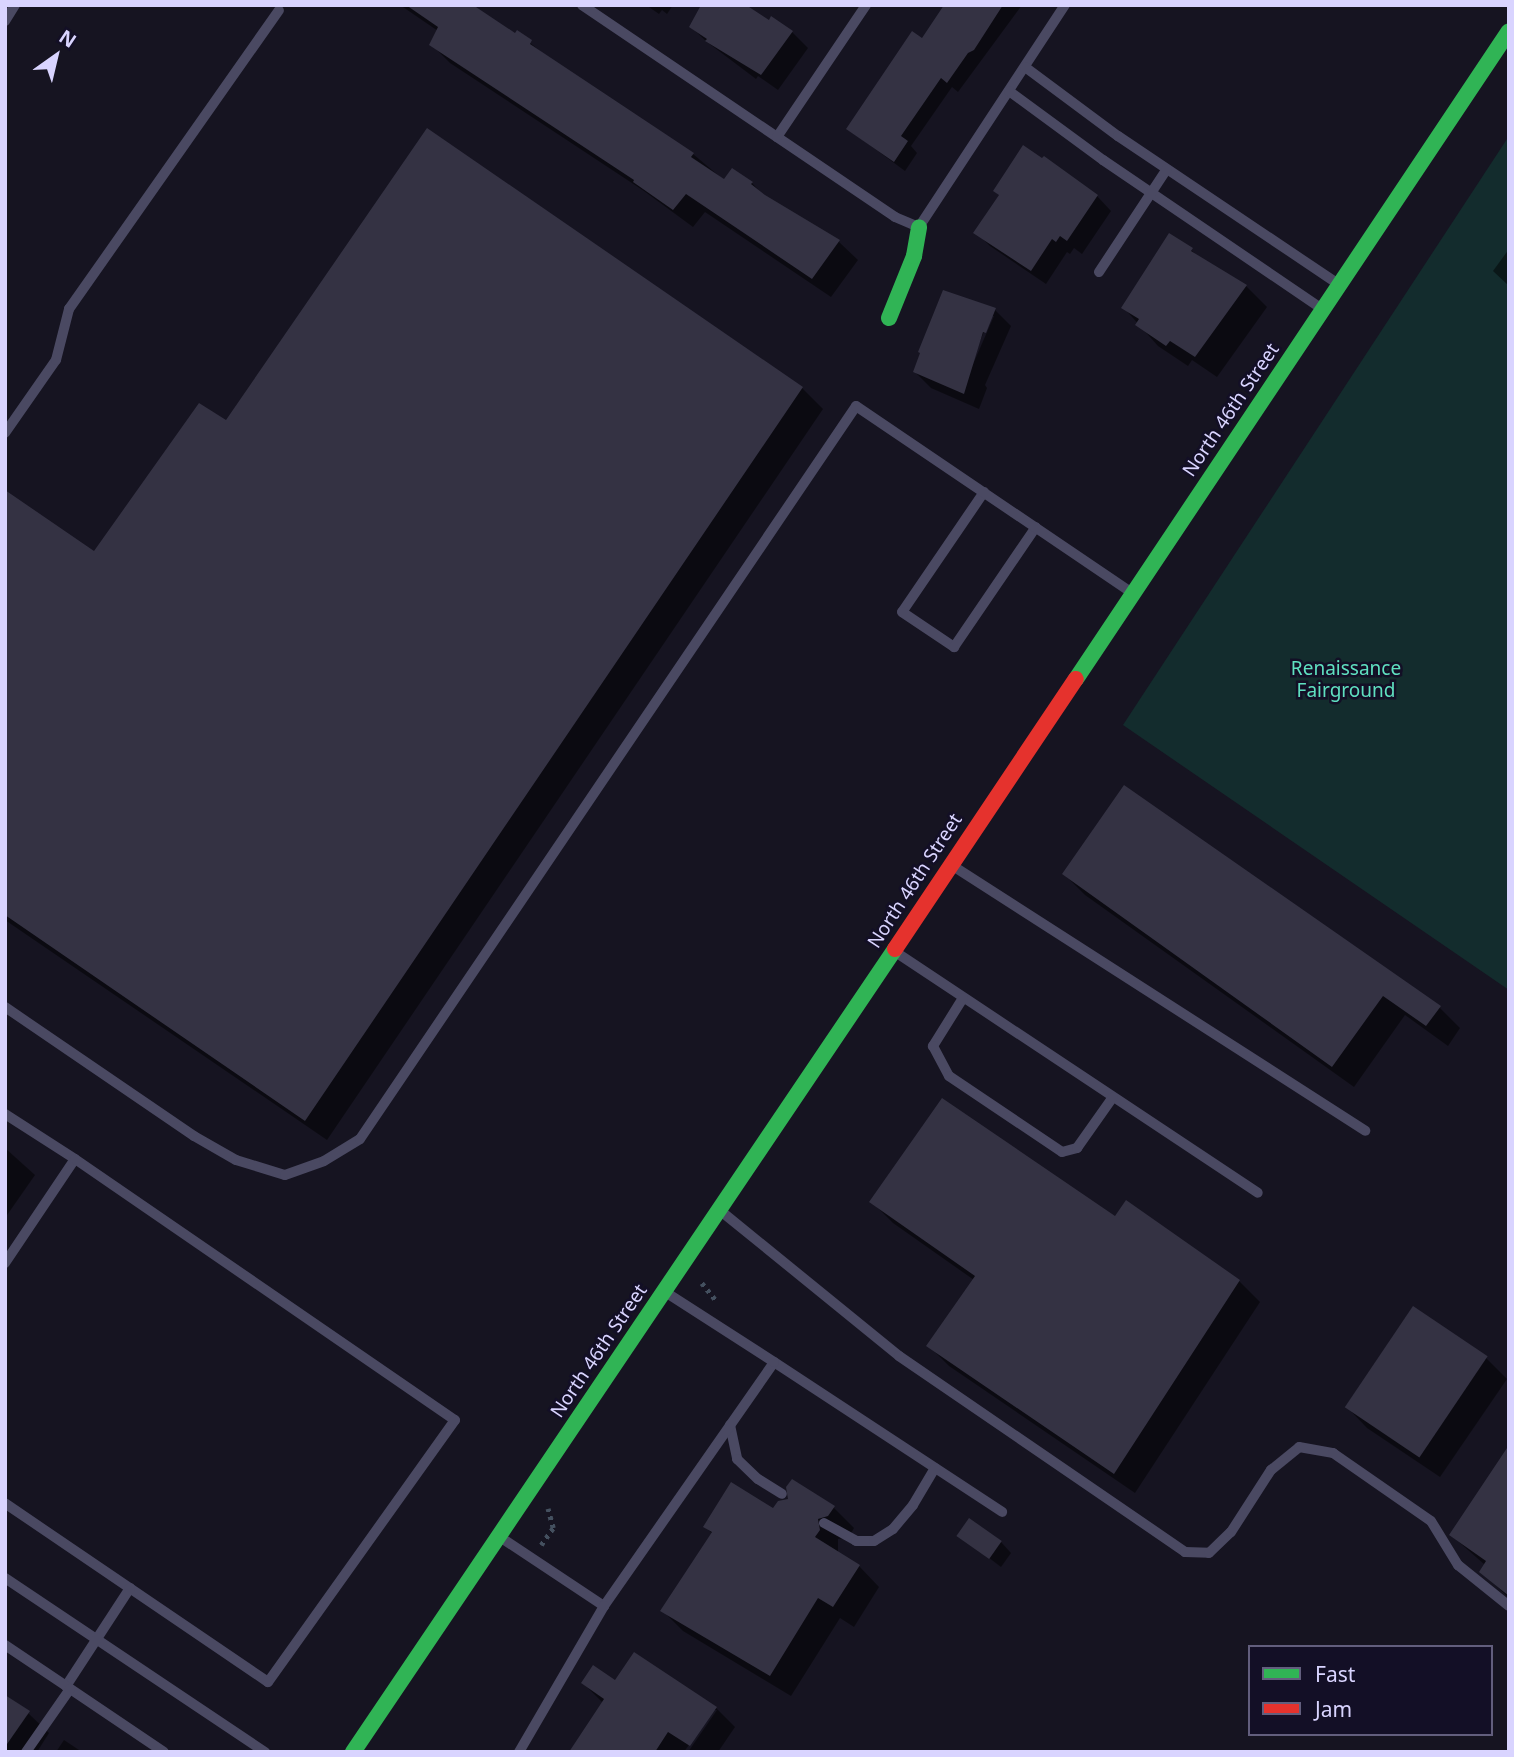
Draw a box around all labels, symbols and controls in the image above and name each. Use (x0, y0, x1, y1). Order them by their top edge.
north arrow (21, 21, 91, 91)
text: N (54, 23, 81, 54)
street label: North 46th Street (1178, 339, 1284, 481)
park label: Renaissance Fairground (1291, 658, 1401, 702)
street label: North 46th Street (863, 810, 967, 952)
street label: North 46th Street (546, 1280, 652, 1422)
legend (1248, 1645, 1493, 1736)
text: Fast (1315, 1660, 1355, 1688)
text: Jam (1315, 1695, 1352, 1723)

